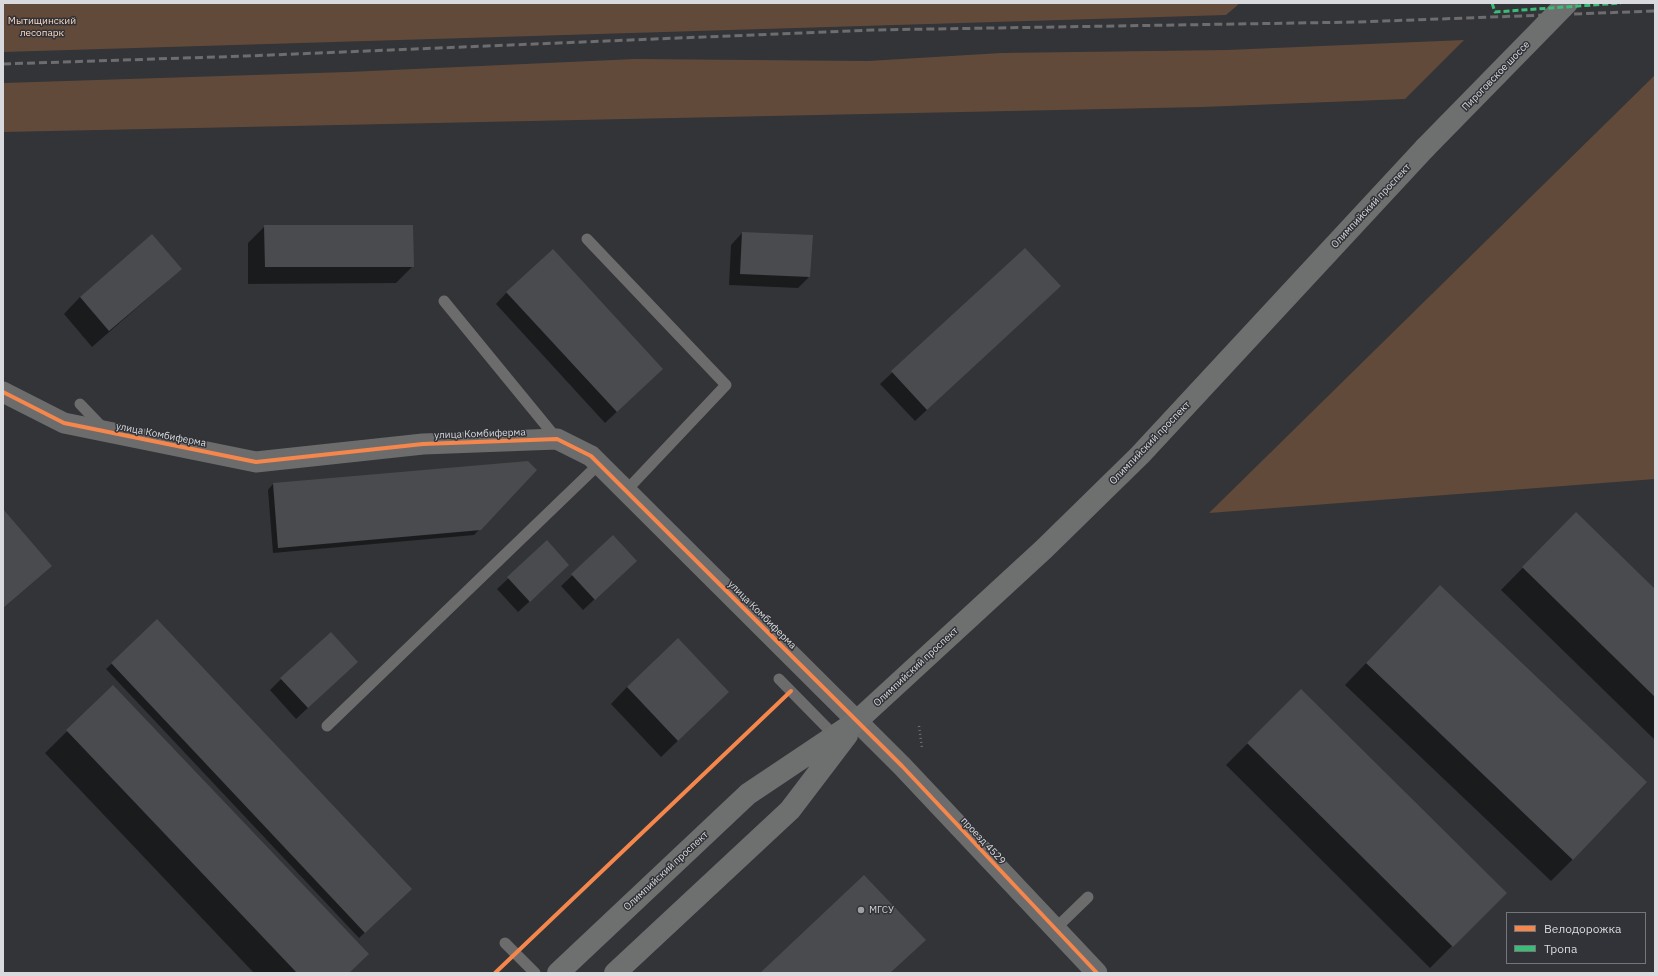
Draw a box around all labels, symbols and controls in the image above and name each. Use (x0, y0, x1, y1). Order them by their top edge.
park label: Мытищинский лесопарк (8, 15, 76, 38)
street label: Пироговское шоссе (1460, 39, 1532, 113)
street label: Олимпийский проспект (1329, 161, 1413, 251)
street label: Олимпийский проспект (1107, 399, 1193, 487)
street label: улица Комбиферма (115, 420, 207, 450)
street label: улица Комбиферма (434, 426, 526, 442)
street label: улица Комбиферма (725, 578, 799, 652)
street label: Олимпийский проспект (871, 625, 961, 709)
street label: проезд 4529 (958, 815, 1008, 867)
street label: Олимпийский проспект (621, 829, 711, 913)
place label: МГСУ (869, 904, 894, 916)
marker: МГСУ (856, 905, 866, 915)
legend (1506, 912, 1646, 964)
text: Велодорожка (1544, 921, 1621, 936)
text: Тропа (1544, 941, 1577, 956)

